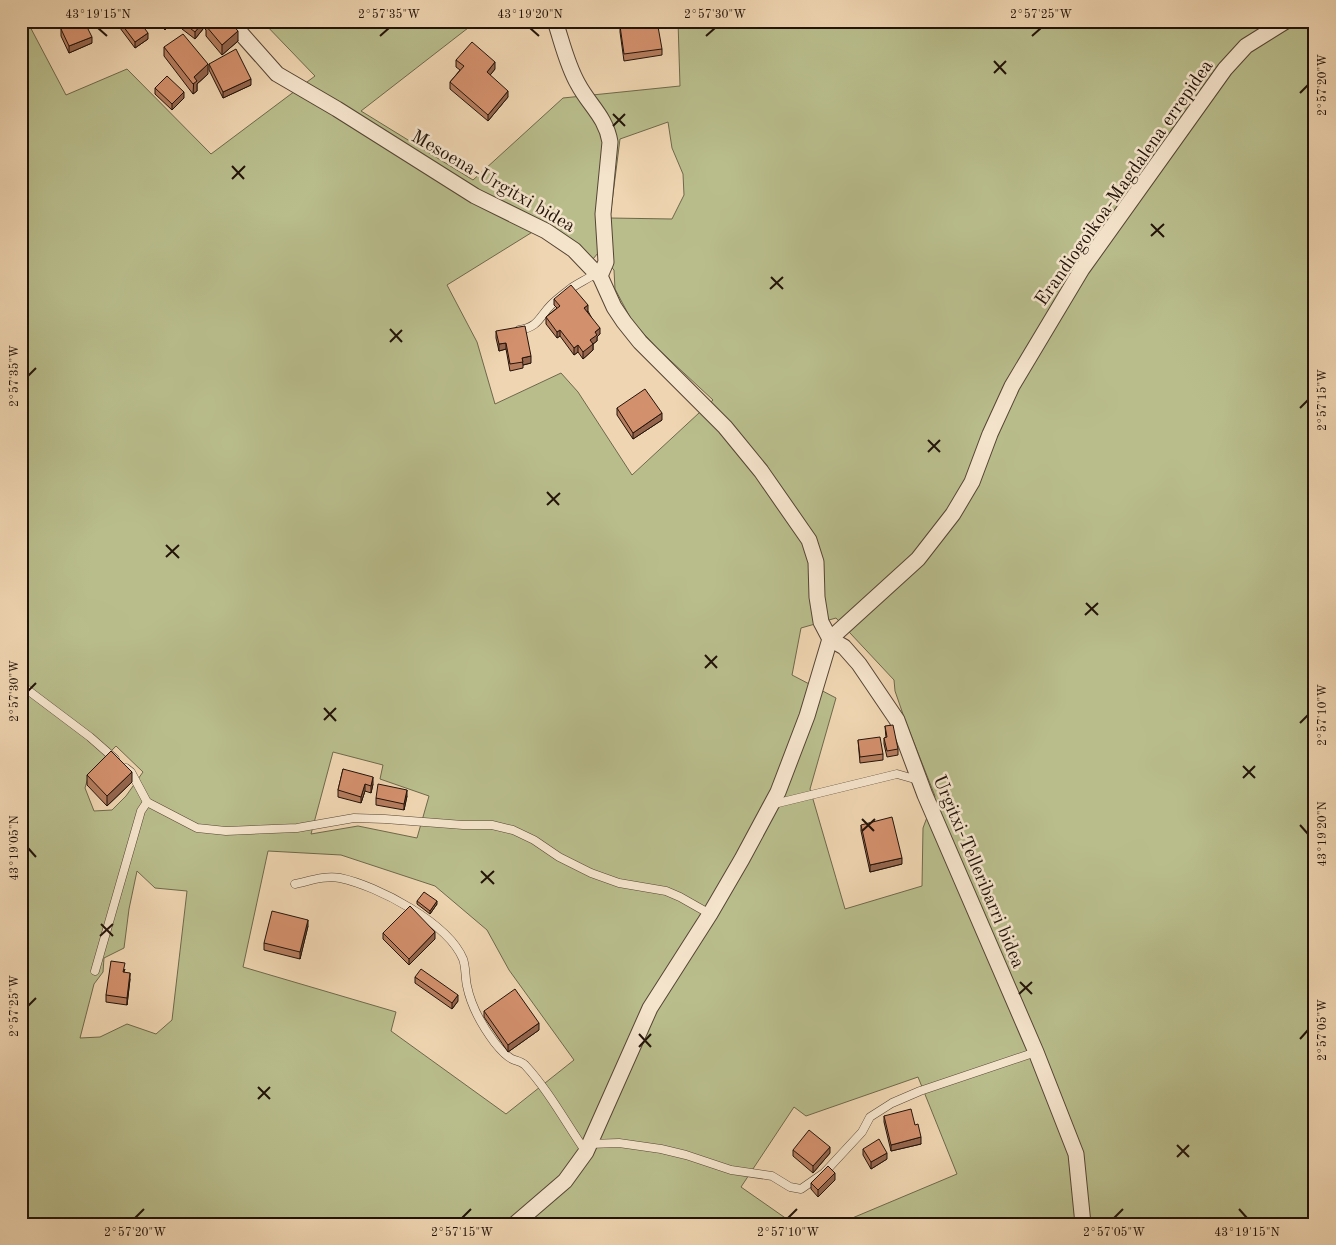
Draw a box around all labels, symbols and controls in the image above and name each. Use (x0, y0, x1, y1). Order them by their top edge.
text: 43°19'15"N (65, 8, 131, 21)
text: 2°57'35"W (358, 8, 420, 21)
text: 2°57'30"W (684, 8, 746, 21)
text: 2°57'25"W (1010, 8, 1072, 21)
text: 43°19'20"N (497, 9, 563, 21)
text: 2°57'20"W (1316, 54, 1329, 116)
street label: Erandiogoikoa-Magdalena errepidea (1033, 57, 1218, 310)
street label: Mesoena-Urgitxi bidea (408, 128, 578, 237)
text: 2°57'35"W (8, 345, 21, 407)
text: 2°57'15"W (1316, 369, 1329, 431)
text: 2°57'30"W (8, 660, 21, 722)
text: 2°57'10"W (1316, 684, 1329, 746)
street label: Urgitxi-Telleribarri bidea (928, 773, 1027, 972)
text: 43°19'20"N (1317, 801, 1329, 867)
text: 43°19'05"N (8, 815, 21, 881)
text: 2°57'25"W (8, 975, 21, 1037)
text: 2°57'05"W (1316, 999, 1329, 1061)
text: 2°57'20"W (104, 1226, 166, 1239)
text: 2°57'15"W (431, 1226, 493, 1239)
text: 2°57'10"W (757, 1226, 819, 1239)
text: 2°57'05"W (1083, 1226, 1145, 1239)
text: 43°19'15"N (1214, 1226, 1280, 1239)

